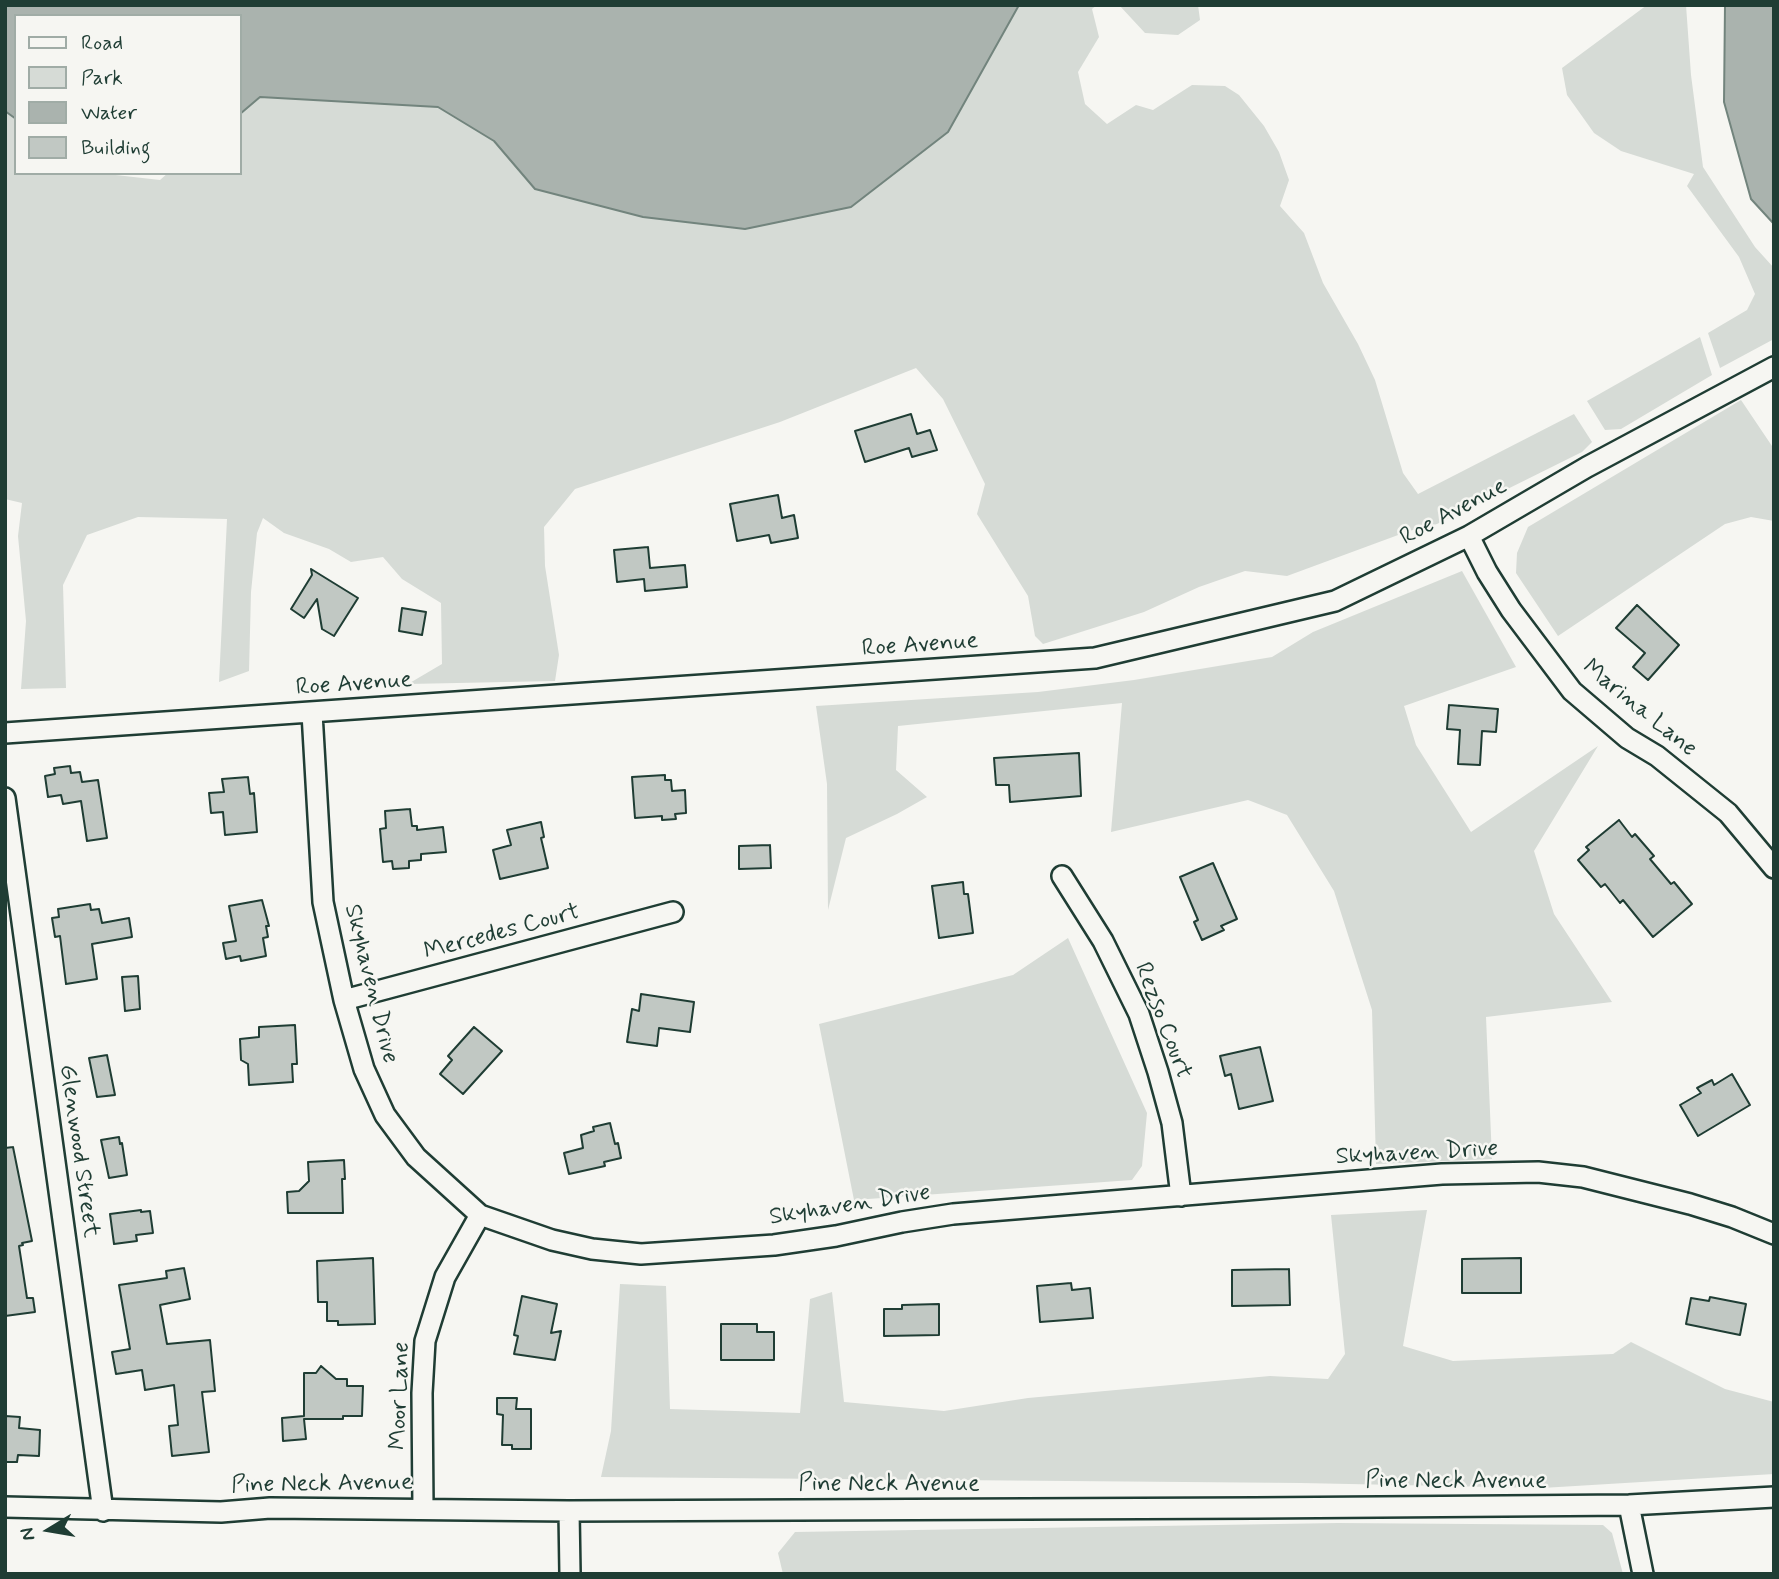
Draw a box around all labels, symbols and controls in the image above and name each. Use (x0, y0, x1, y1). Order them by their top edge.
legend (14, 14, 242, 175)
text: Road (81, 29, 123, 57)
text: Park (81, 64, 123, 92)
text: Water (81, 99, 137, 127)
text: Building (81, 134, 151, 162)
street label: Roe Avenue (1396, 473, 1512, 553)
street label: Roe Avenue (861, 628, 979, 664)
street label: Marina Lane (1576, 654, 1702, 764)
street label: Roe Avenue (295, 667, 413, 703)
street label: Mercedes Court (421, 898, 583, 968)
street label: Skyhaven Drive (336, 902, 404, 1066)
street label: Rezso Court (1127, 959, 1197, 1083)
street label: Glenwood Street (52, 1063, 104, 1239)
street label: Skyhaven Drive (1335, 1135, 1499, 1173)
street label: Skyhaven Drive (767, 1179, 933, 1233)
street label: Moor Lane (385, 1341, 417, 1451)
street label: Pine Neck Avenue (1365, 1468, 1547, 1496)
street label: Pine Neck Avenue (231, 1469, 413, 1501)
street label: Pine Neck Avenue (798, 1471, 980, 1499)
north arrow (14, 1495, 84, 1565)
text: N (14, 1526, 41, 1543)

